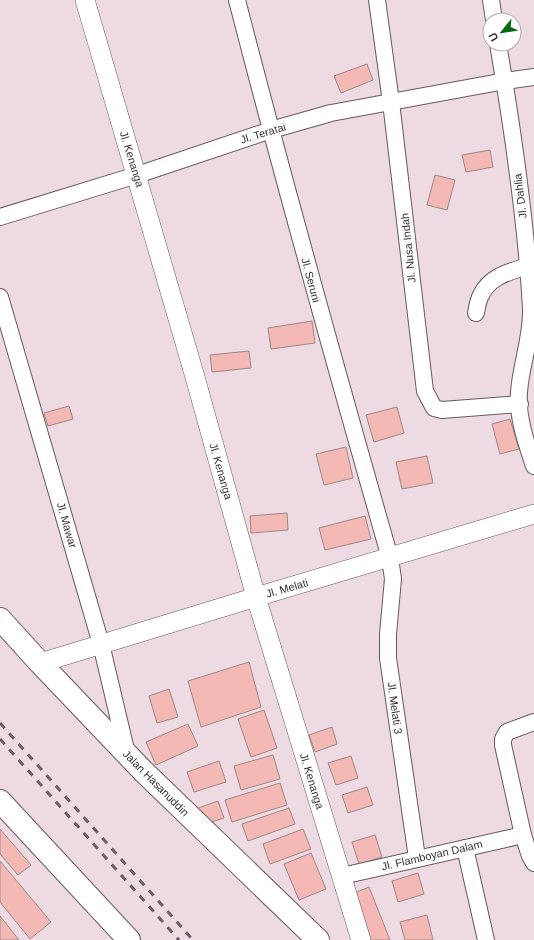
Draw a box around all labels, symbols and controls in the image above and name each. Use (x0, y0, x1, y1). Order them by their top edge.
north arrow (482, 12, 522, 52)
text: U (486, 31, 501, 43)
street label: Jl. Teratai (239, 120, 287, 146)
street label: Jl. Kenanga (118, 129, 146, 189)
street label: Jl. Dahlia (511, 172, 529, 219)
street label: Jl. Nusa Indah (398, 212, 418, 284)
street label: Jl. Seruni (299, 256, 323, 304)
street label: Jl. Kenanga (207, 441, 235, 501)
street label: Jl. Mawar (55, 501, 79, 550)
street label: Jl. Melati (264, 576, 310, 600)
street label: Jl. Melati 3 (385, 681, 405, 735)
street label: Jalan Hasanuddin (121, 748, 191, 818)
street label: Jl. Kenanga (298, 751, 326, 811)
street label: Jl. Flamboyan Dalam (380, 838, 484, 872)

